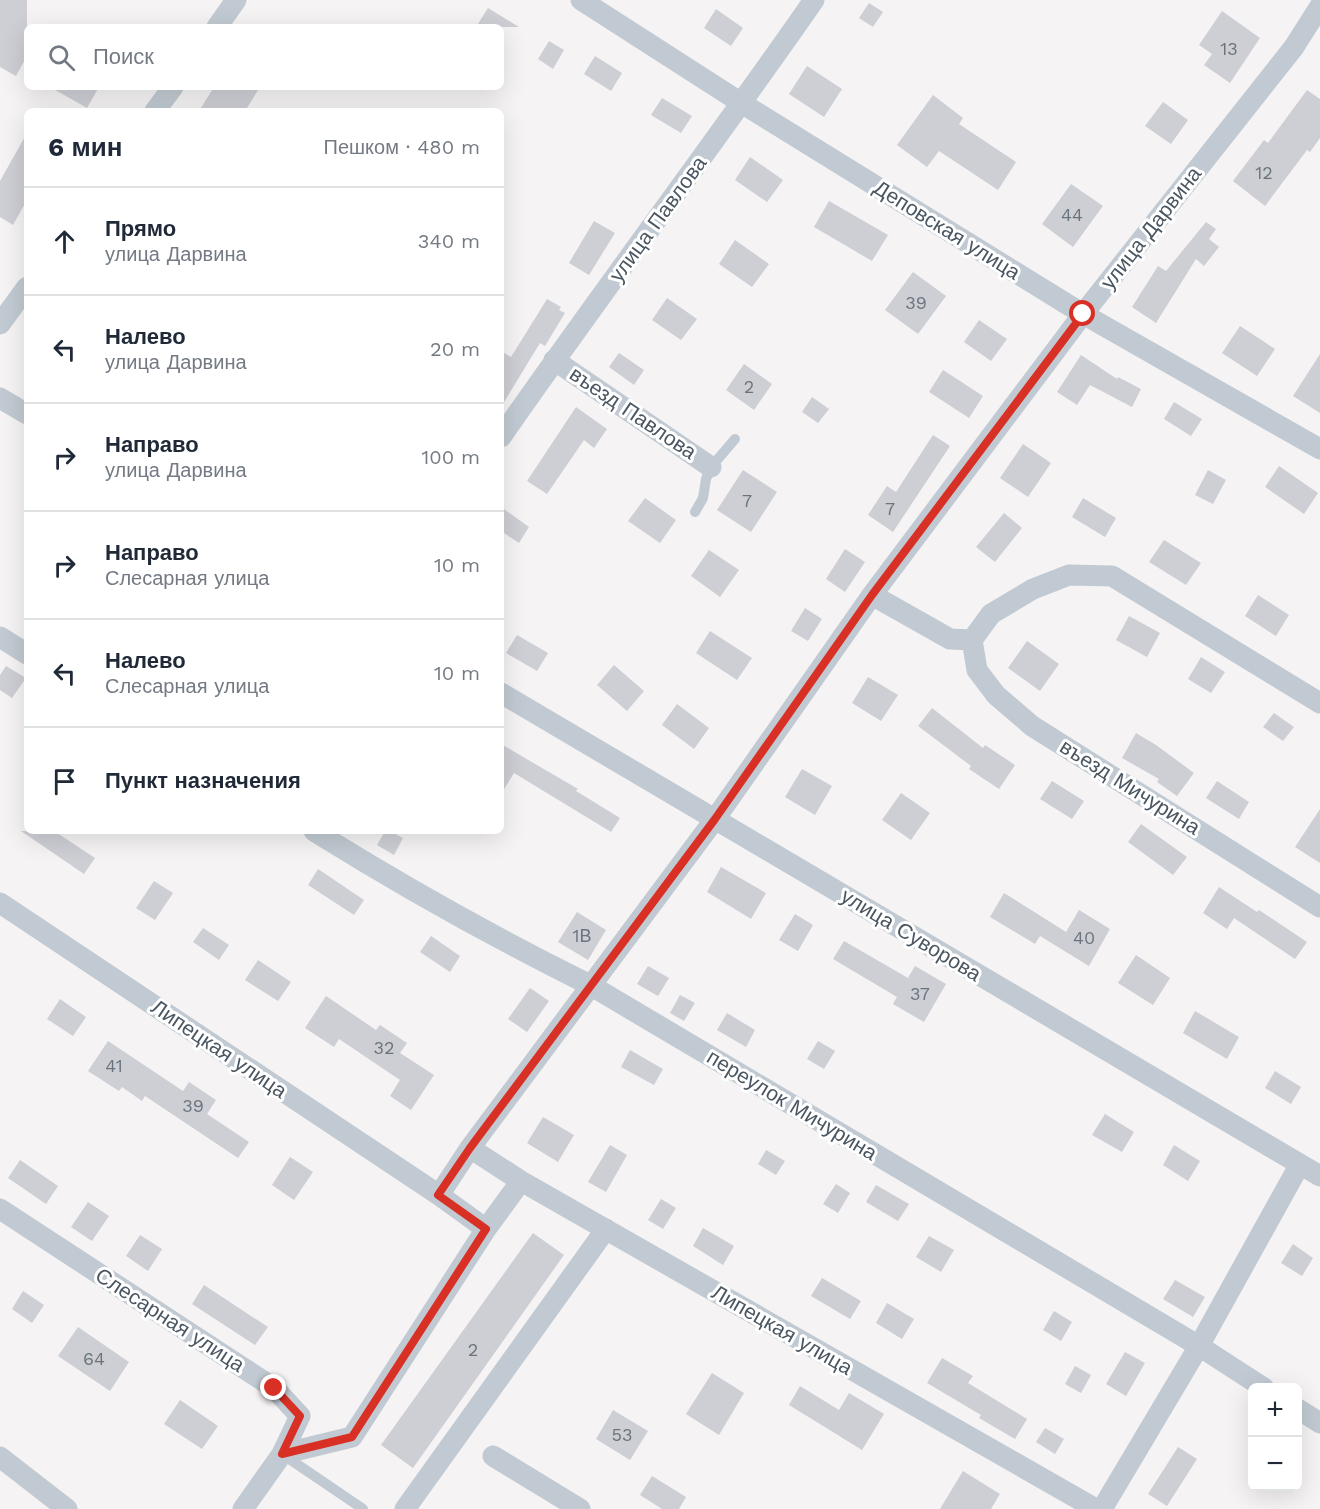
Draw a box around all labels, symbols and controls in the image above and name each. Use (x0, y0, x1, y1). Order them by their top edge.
search box (24, 24, 504, 90)
house number: 13 (1220, 38, 1238, 59)
icon: search (45, 41, 78, 74)
text: Поиск (93, 44, 154, 69)
text: 6 мин (48, 132, 122, 162)
text: Пешком · 480 m (324, 135, 480, 159)
street label: улица Павлова (604, 151, 712, 286)
street label: улица Дарвина (1095, 161, 1206, 294)
house number: 12 (1255, 162, 1273, 183)
street label: Деповская улица (869, 174, 1025, 285)
house number: 44 (1061, 204, 1083, 225)
text: Прямо (105, 216, 176, 241)
icon: ahead (48, 225, 81, 258)
text: 340 m (418, 229, 480, 253)
text: улица Дарвина (105, 242, 247, 266)
house number: 39 (905, 292, 927, 313)
route start (1069, 300, 1095, 326)
text: Налево (105, 324, 186, 349)
icon: left (48, 333, 81, 366)
text: 20 m (430, 337, 480, 361)
text: улица Дарвина (105, 350, 247, 374)
street label: въезд Павлова (565, 361, 702, 464)
house number: 2 (744, 376, 754, 397)
text: Направо (105, 432, 199, 457)
icon: right (48, 441, 81, 474)
text: 100 m (421, 445, 480, 469)
text: улица Дарвина (105, 458, 247, 482)
house number: 7 (742, 490, 752, 511)
house number: 7 (885, 498, 895, 519)
text: Направо (105, 540, 199, 565)
icon: right (48, 549, 81, 582)
text: 10 m (434, 553, 480, 577)
text: Слесарная улица (105, 566, 269, 590)
text: Налево (105, 648, 186, 673)
icon: left (48, 657, 81, 690)
text: 10 m (434, 661, 480, 685)
text: Слесарная улица (105, 674, 269, 698)
street label: въезд Мичурина (1056, 733, 1205, 840)
icon: arrive (48, 765, 81, 798)
text: Пункт назначения (105, 768, 301, 793)
street label: улица Суворова (837, 883, 986, 986)
house number: 1В (572, 925, 592, 946)
house number: 40 (1073, 927, 1095, 948)
house number: 37 (910, 983, 930, 1004)
street label: Липецкая улица (147, 994, 292, 1103)
house number: 32 (374, 1037, 395, 1058)
street label: переулок Мичурина (703, 1044, 882, 1165)
house number: 41 (105, 1055, 123, 1076)
house number: 39 (182, 1095, 204, 1116)
street label: Слесарная улица (91, 1262, 250, 1377)
street label: Липецкая улица (708, 1279, 857, 1380)
house number: 2 (468, 1339, 478, 1360)
house number: 64 (83, 1348, 105, 1369)
route end (260, 1374, 286, 1400)
map controls (1248, 1383, 1302, 1491)
button: + (1248, 1383, 1302, 1437)
house number: 53 (612, 1424, 632, 1445)
button: − (1248, 1437, 1302, 1491)

